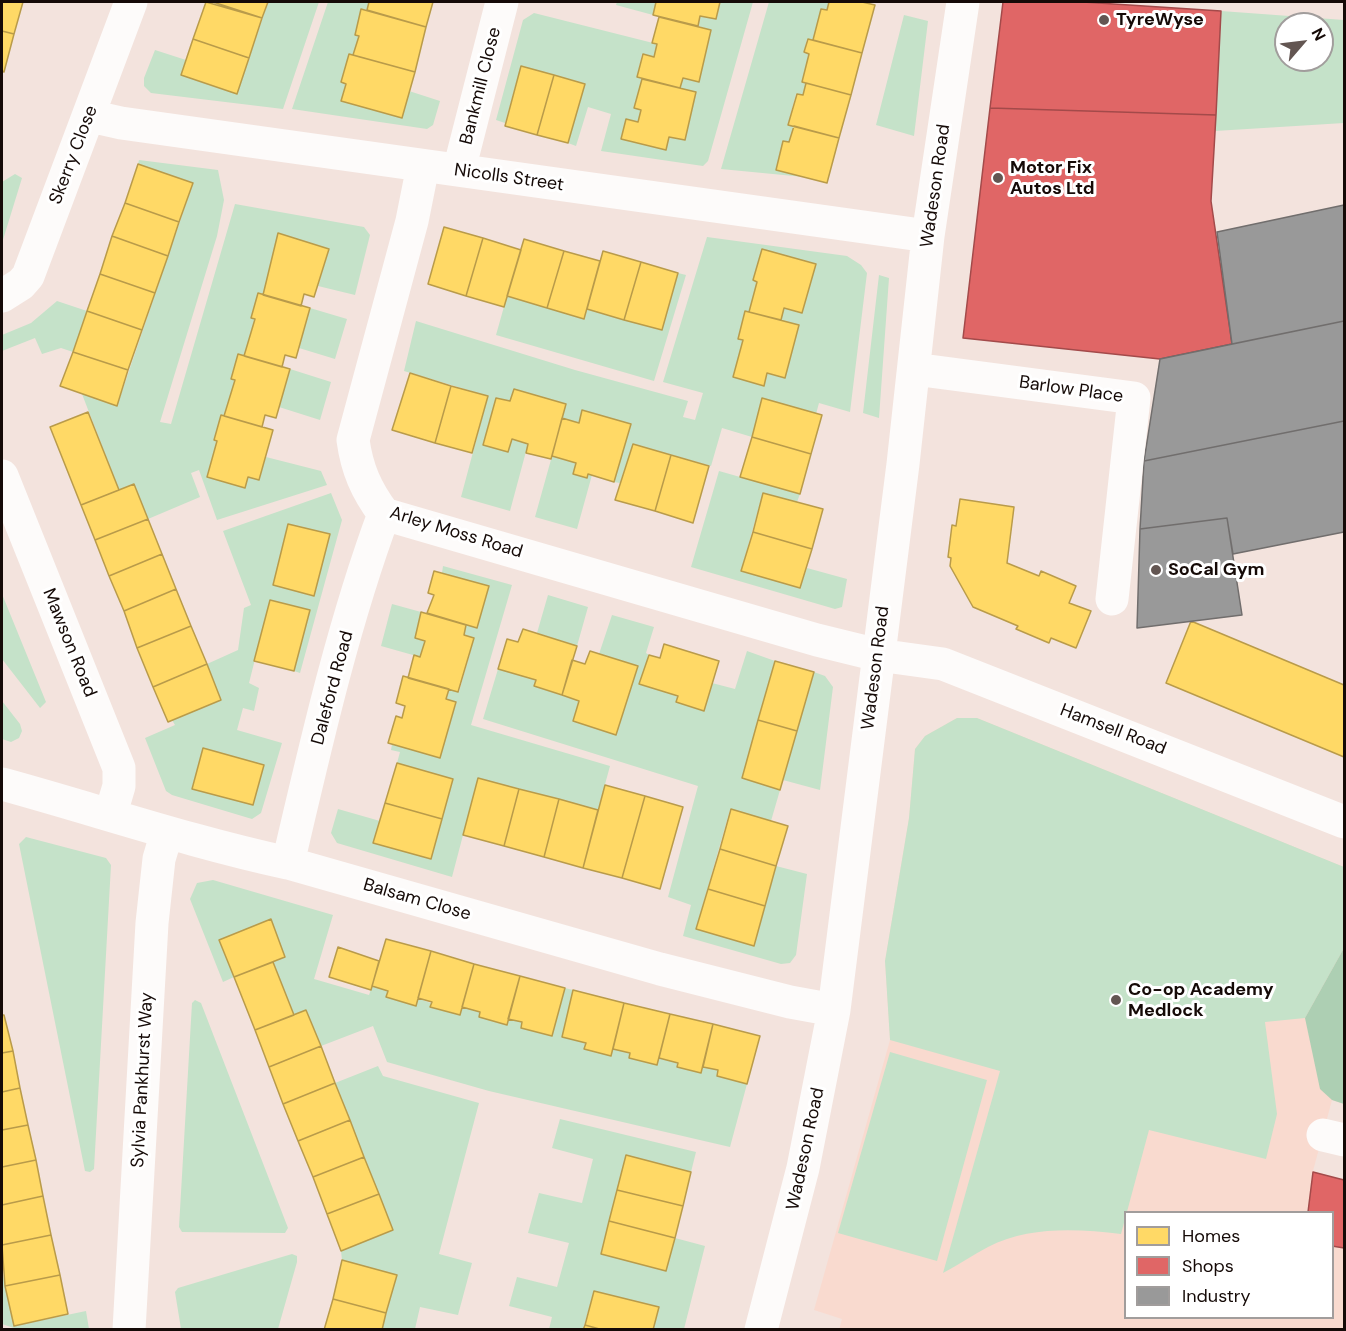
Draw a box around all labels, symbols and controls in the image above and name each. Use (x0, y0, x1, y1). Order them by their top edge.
place label: TyreWyse (1116, 9, 1204, 31)
north arrow (1274, 12, 1334, 72)
marker: TyreWyse (1097, 13, 1111, 27)
text: N (1307, 24, 1331, 44)
street label: Bankmill Close (456, 25, 506, 147)
street label: Skerry Close (45, 103, 103, 207)
street label: Wadeson Road (917, 123, 955, 249)
place label: Motor Fix Autos Ltd (1010, 157, 1095, 200)
street label: Nicolls Street (453, 160, 565, 196)
marker: Motor Fix Autos Ltd (991, 171, 1005, 185)
street label: Barlow Place (1018, 372, 1124, 408)
street label: Arley Moss Road (387, 503, 525, 563)
place label: SoCal Gym (1168, 559, 1265, 581)
marker: SoCal Gym (1149, 563, 1163, 577)
street label: Mawson Road (37, 586, 101, 700)
street label: Wadeson Road (858, 605, 894, 731)
street label: Daleford Road (307, 629, 359, 747)
street label: Hamsell Road (1057, 700, 1169, 760)
street label: Balsam Close (361, 874, 473, 926)
place label: Co-op Academy Medlock (1128, 979, 1274, 1022)
street label: Sylvia Pankhurst Way (128, 992, 158, 1168)
marker: Co-op Academy Medlock (1109, 993, 1123, 1007)
street label: Wadeson Road (782, 1086, 830, 1212)
legend (1124, 1211, 1334, 1319)
text: Homes (1182, 1224, 1240, 1248)
text: Shops (1182, 1254, 1234, 1278)
text: Industry (1182, 1284, 1251, 1308)

